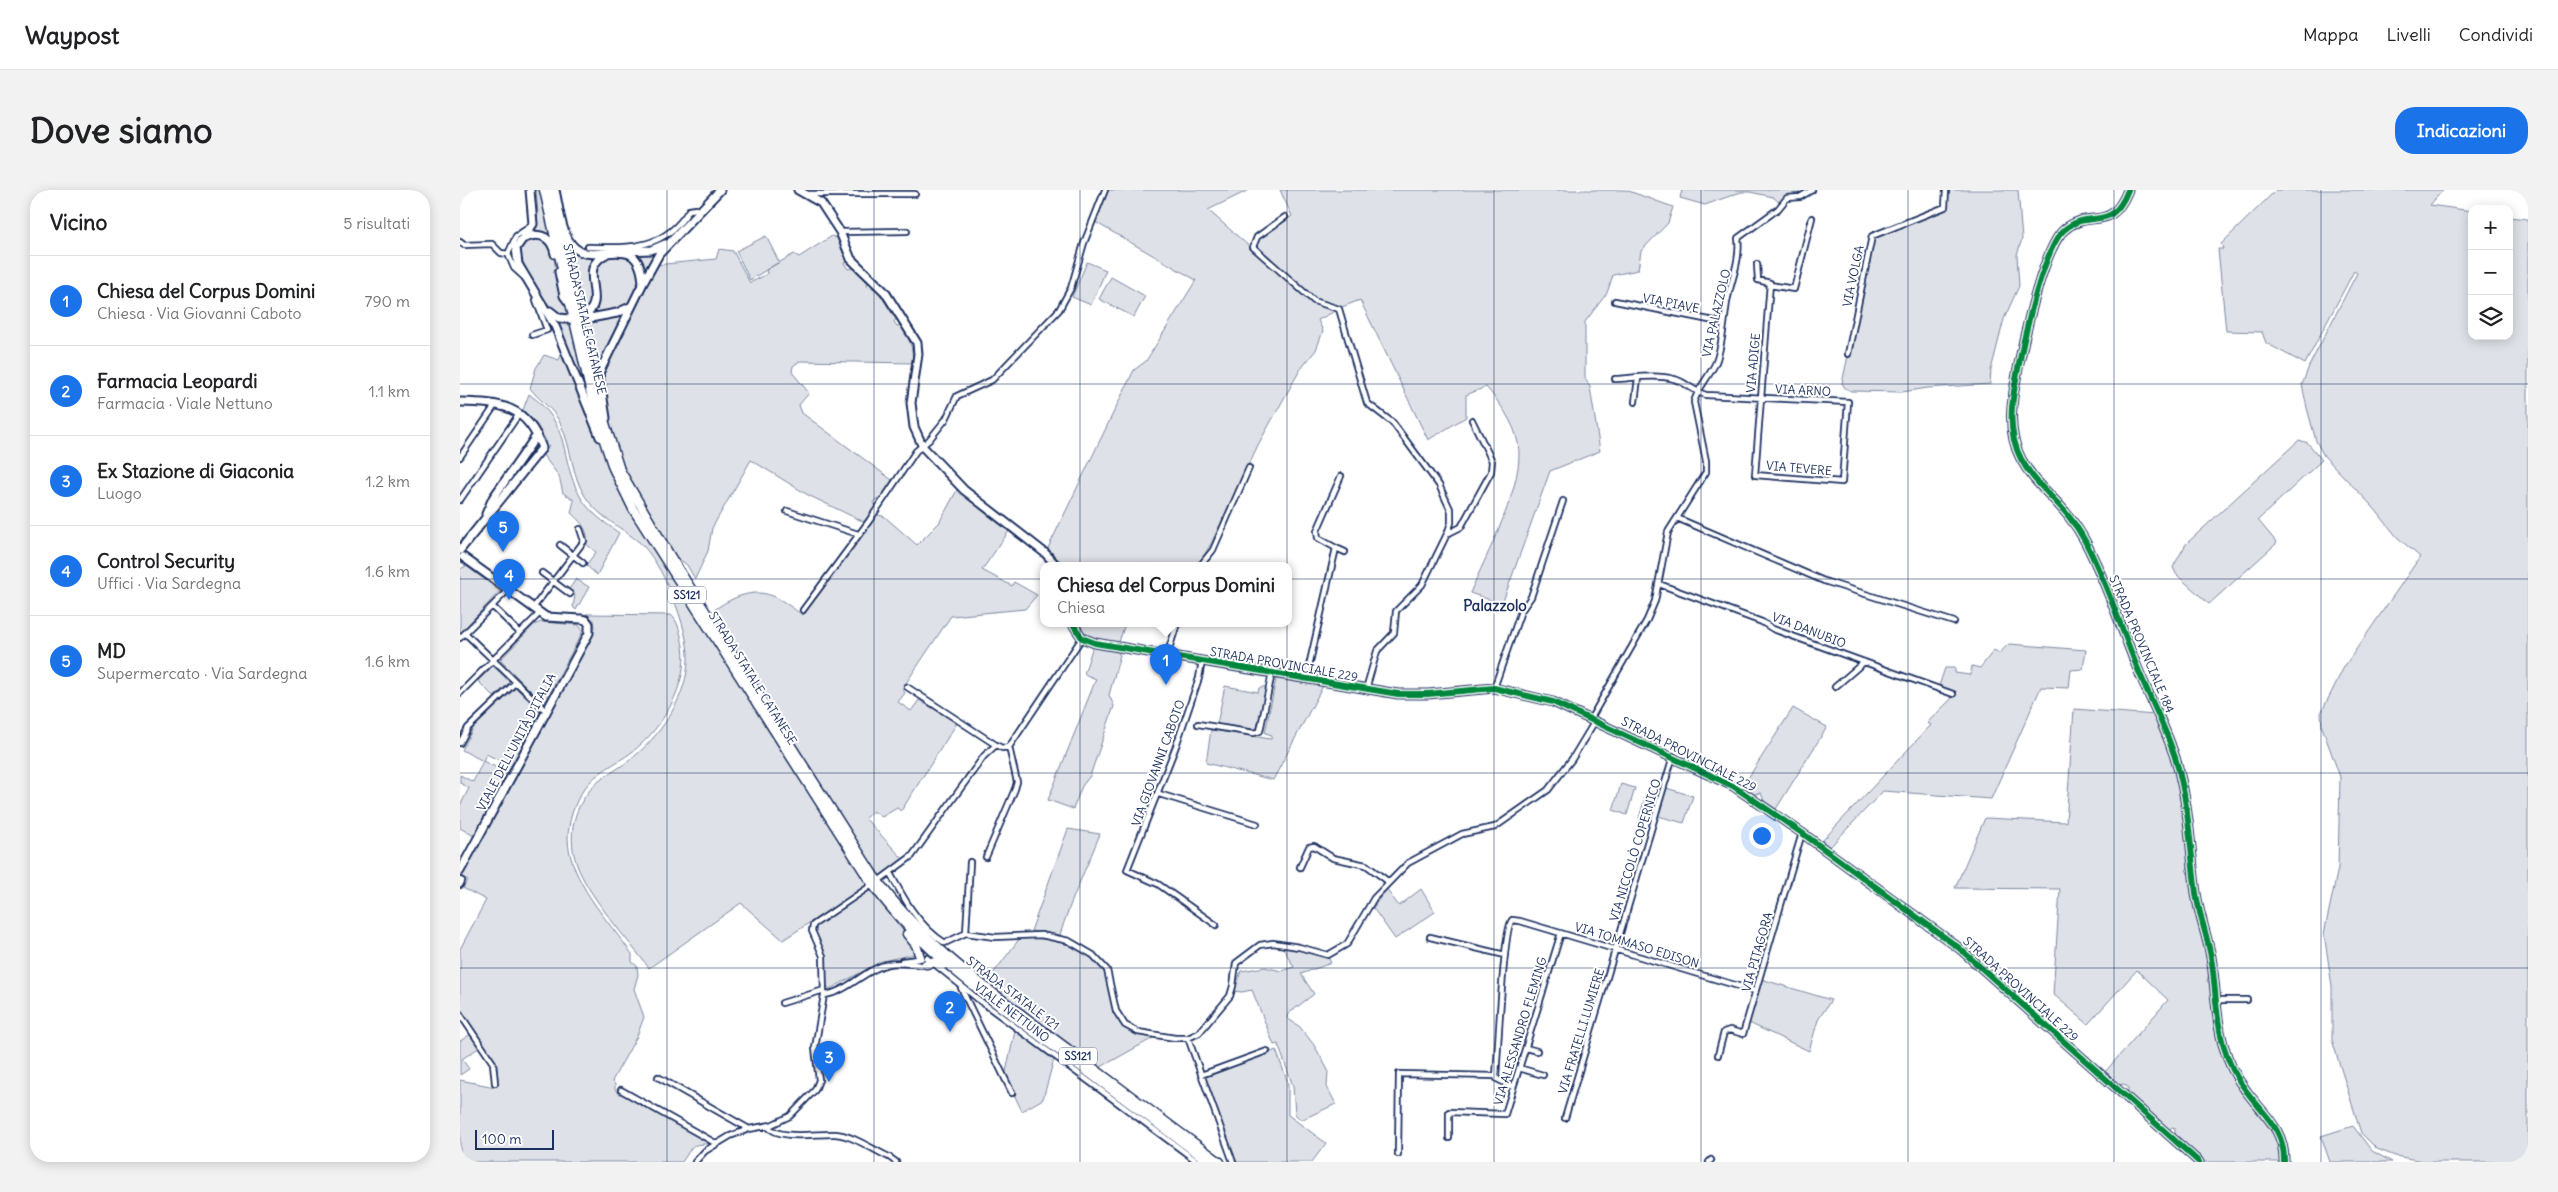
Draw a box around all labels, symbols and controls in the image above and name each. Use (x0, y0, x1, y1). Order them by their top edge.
text: Waypost (25, 20, 119, 50)
text: Mappa (2303, 23, 2358, 46)
text: Livelli (2386, 23, 2431, 46)
text: Condividi (2459, 23, 2533, 46)
button: Indicazioni (2395, 107, 2528, 154)
text: Dove siamo (30, 108, 213, 152)
map controls (2468, 205, 2513, 340)
button: + (2468, 205, 2513, 250)
text: Vicino (50, 209, 107, 236)
text: 5 risultati (343, 213, 410, 233)
street label: STRADA STATALE CATANESE (560, 242, 610, 396)
street label: VIA VOLGA (1839, 244, 1867, 308)
button: − (2468, 250, 2513, 295)
street label: VIA PALAZZOLO (1699, 267, 1733, 359)
text: Chiesa del Corpus Domini (97, 279, 315, 303)
street label: VIA PIAVE (1641, 290, 1701, 316)
text: 1 (63, 291, 69, 311)
text: 790 m (365, 291, 410, 311)
button: layers (2468, 295, 2513, 340)
text: Chiesa · Via Giovanni Caboto (97, 303, 302, 323)
street label: VIA ADIGE (1743, 332, 1763, 394)
text: Farmacia Leopardi (97, 369, 258, 393)
text: 2 (62, 381, 70, 401)
text: 1.1 km (369, 381, 410, 401)
street label: VIA ARNO (1775, 381, 1831, 399)
text: Farmacia · Viale Nettuno (97, 393, 273, 413)
street label: VIA TEVERE (1766, 458, 1832, 478)
text: Ex Stazione di Giaconia (97, 459, 294, 483)
text: 3 (61, 471, 71, 491)
text: 1.2 km (366, 471, 410, 491)
text: Luogo (97, 483, 142, 503)
pin: 5 (487, 511, 519, 552)
text: Control Security (97, 549, 235, 573)
pin: 4 (493, 559, 525, 600)
text: 4 (61, 561, 71, 581)
text: 1.6 km (365, 561, 410, 581)
popup (1040, 562, 1292, 627)
text: Uffici · Via Sardegna (97, 573, 241, 593)
text: Chiesa del Corpus Domini (1057, 573, 1275, 597)
street label: STRADA PROVINCIALE 184 (2106, 573, 2178, 715)
road number: SS121 (668, 586, 706, 604)
district label: Palazzolo (1463, 596, 1527, 615)
text: Chiesa (1057, 597, 1105, 617)
street label: STRADA STATALE CATANESE (706, 609, 800, 747)
street label: VIA DANUBIO (1770, 609, 1848, 651)
text: MD (97, 639, 126, 663)
pin: 1 (1150, 644, 1182, 685)
street label: STRADA PROVINCIALE 229 (1209, 644, 1359, 684)
text: 5 (61, 651, 71, 671)
text: 1.6 km (365, 651, 410, 671)
text: Supermercato · Via Sardegna (97, 663, 307, 683)
street label: VIALE DELL'UNITÀ D'ITALIA (473, 670, 559, 813)
street label: VIA GIOVANNI CABOTO (1128, 698, 1188, 828)
street label: STRADA PROVINCIALE 229 (1619, 713, 1759, 795)
street label: VIA NICCOLÒ COPERNICO (1606, 777, 1664, 923)
your location (1749, 823, 1775, 849)
street label: VIA PITAGORA (1738, 910, 1776, 994)
street label: VIA TOMMASO EDISON (1573, 919, 1701, 971)
street label: STRADA PROVINCIALE 229 (1960, 933, 2082, 1045)
street label: STRADA STATALE 121 (963, 953, 1063, 1033)
street label: VIA ALESSANDRO FLEMING (1490, 955, 1550, 1107)
street label: VIA FRATELLI LUMIERE (1555, 966, 1607, 1096)
street label: VIALE NETTUNO (971, 979, 1053, 1045)
pin: 2 (934, 991, 966, 1032)
pin: 3 (813, 1041, 845, 1082)
road number: SS121 (1059, 1048, 1097, 1064)
scale bar (475, 1127, 554, 1150)
text: 100 m (482, 1130, 522, 1148)

